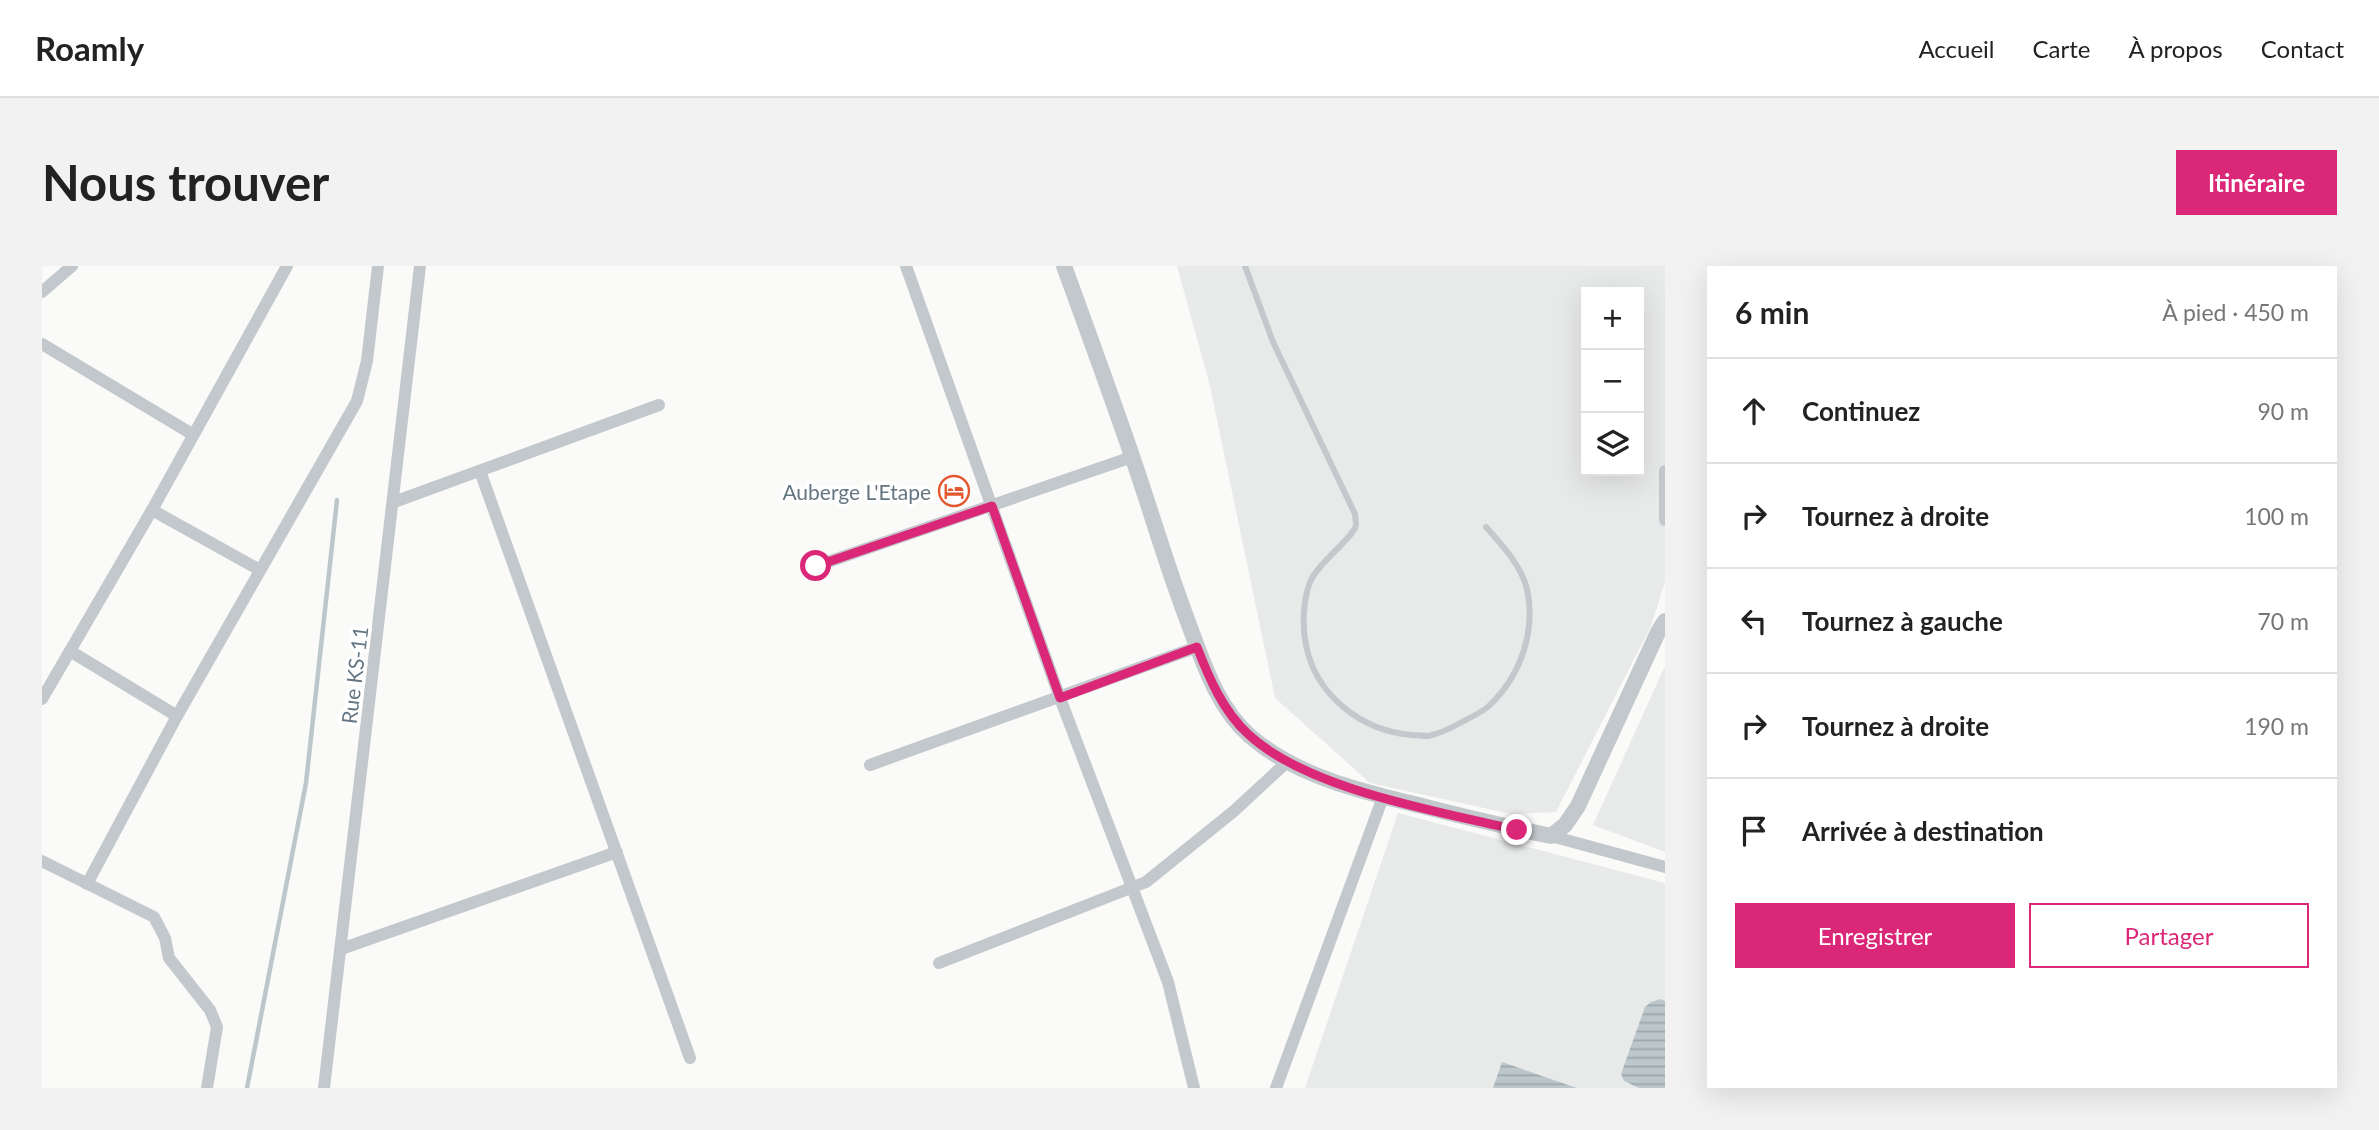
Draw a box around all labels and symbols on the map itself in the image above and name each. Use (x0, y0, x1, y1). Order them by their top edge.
hotel icon: Auberge L'Etape (937, 474, 971, 508)
place label: Auberge L'Etape (782, 479, 931, 504)
route start (800, 550, 831, 581)
street label: Rue KS-11 (336, 625, 372, 725)
route end (1501, 814, 1532, 845)

